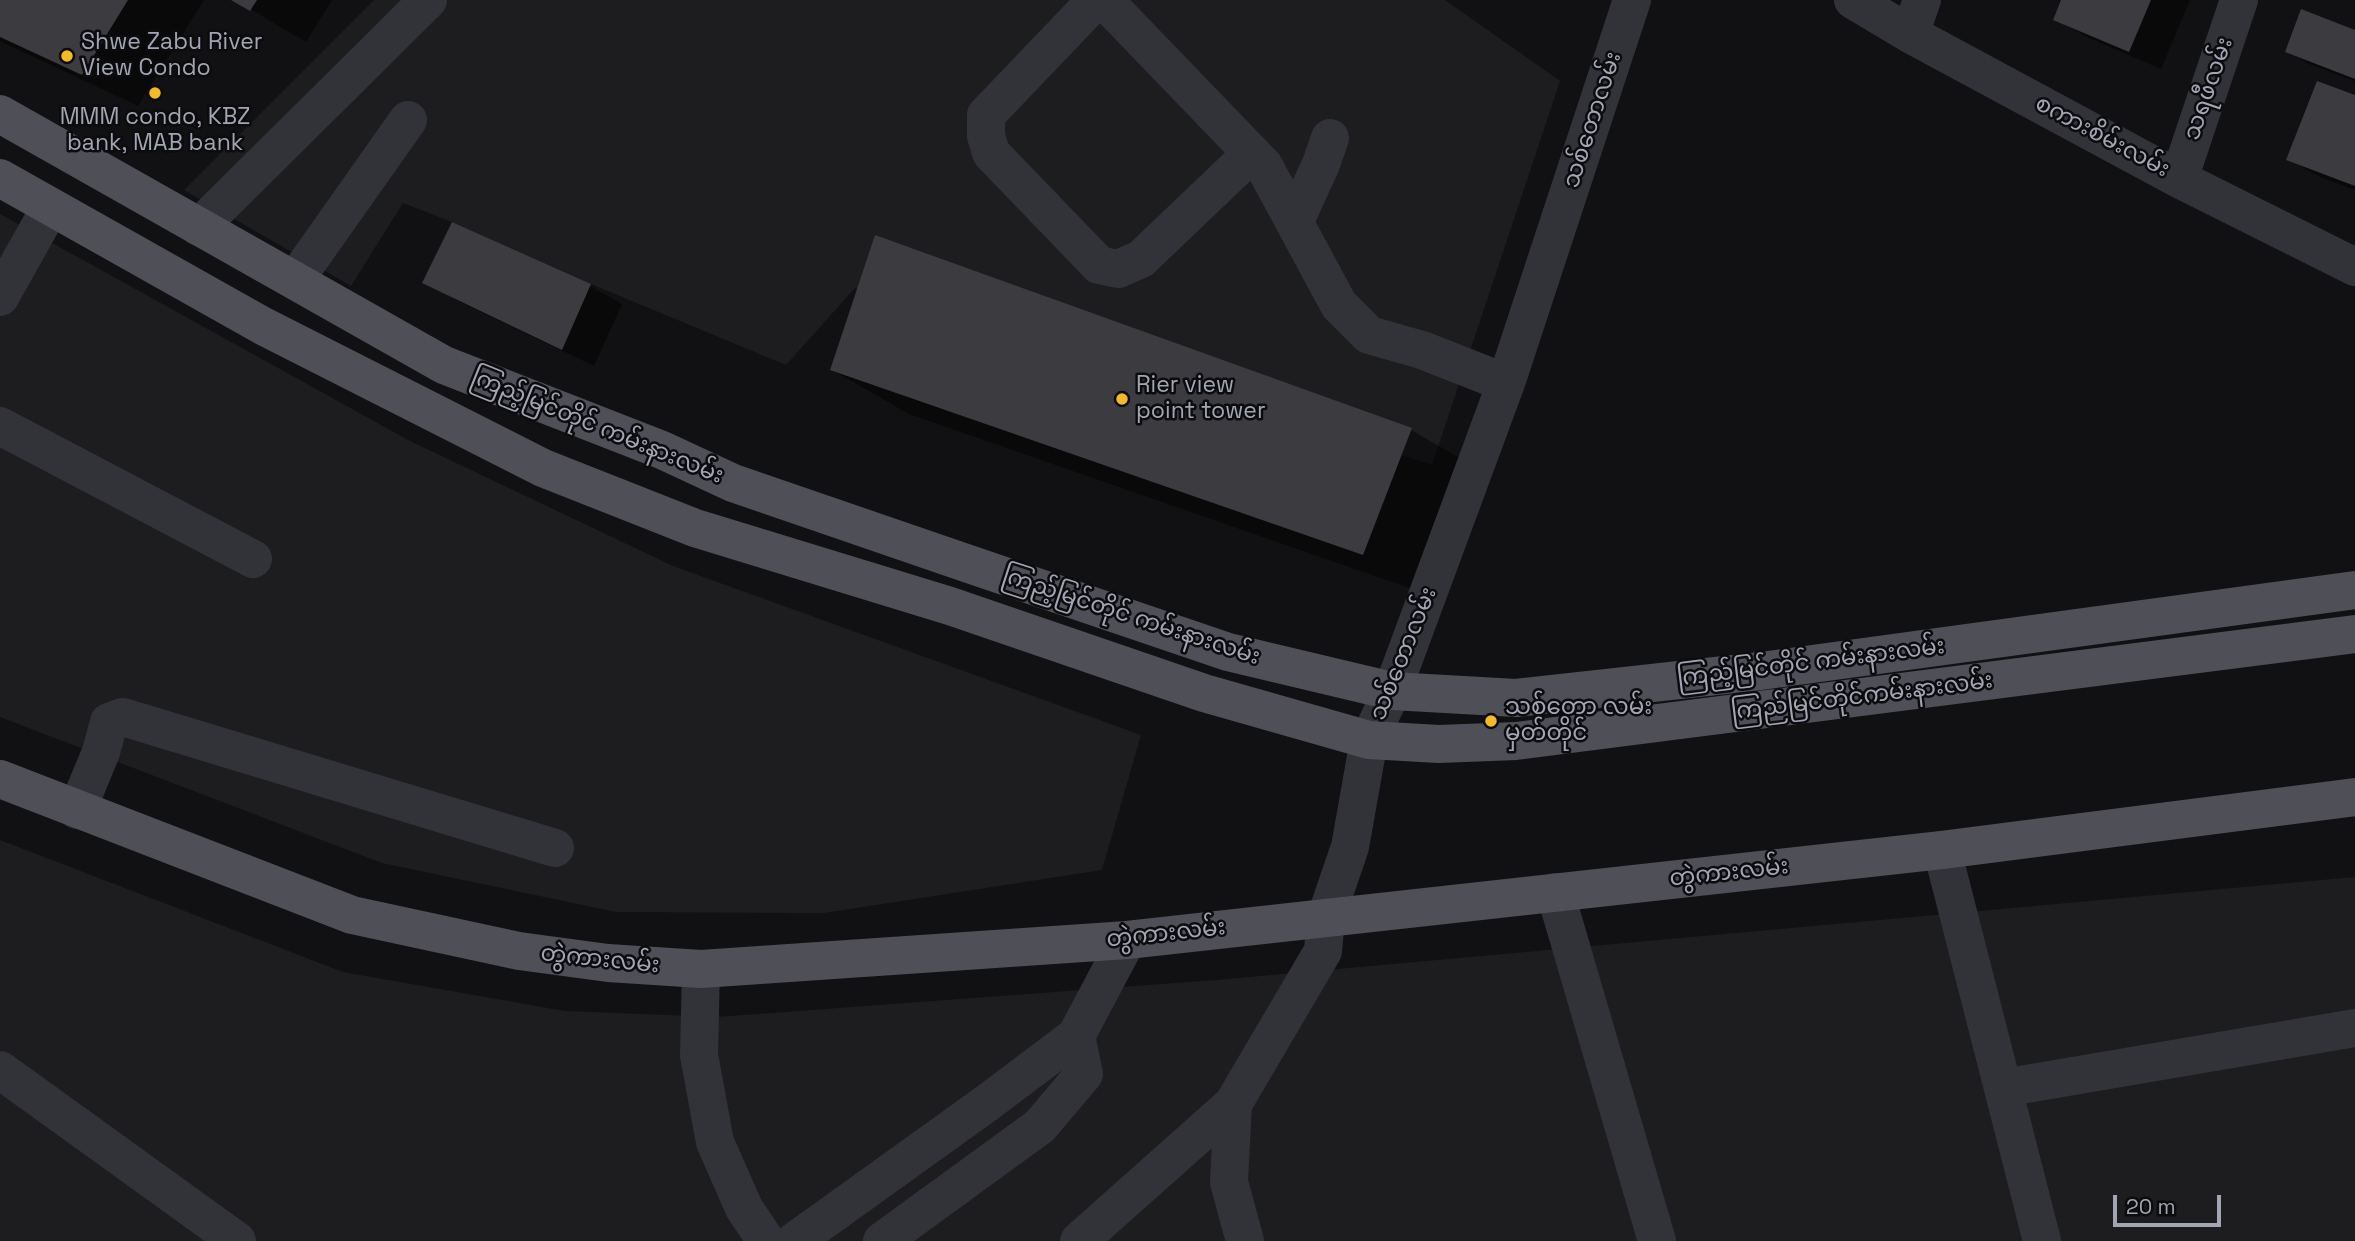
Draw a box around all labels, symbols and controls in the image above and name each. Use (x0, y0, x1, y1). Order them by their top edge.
place label: Shwe Zabu River View Condo (81, 29, 262, 83)
street label: သရဖီလမ်း (2179, 34, 2239, 144)
marker: Shwe Zabu River View Condo (59, 48, 75, 64)
street label: သစ်တောလမ်း (1558, 49, 1628, 191)
marker: MMM condo, KBZ bank, MAB bank (147, 85, 163, 101)
street label: စကားစိမ်းလမ်း (2030, 90, 2174, 184)
place label: MMM condo, KBZ bank, MAB bank (60, 104, 250, 158)
street label: ကြည့်မြင်တိုင် ကမ်းနားလမ်း (467, 364, 727, 490)
place label: Rier view point tower (1136, 372, 1266, 426)
marker: Rier view point tower (1114, 391, 1130, 407)
street label: ကြည့်မြင်တိုင် ကမ်းနားလမ်း (999, 562, 1263, 672)
street label: သစ်တောလမ်း (1365, 583, 1443, 725)
street label: ကြည့်မြင်တိုင် ကမ်းနားလမ်း (1676, 633, 1946, 693)
street label: ကြည်မြင်တိုင်ကမ်းနားလမ်း (1730, 667, 1994, 727)
place label: သစ်တော လမ်း မှတ်တိုင် (1505, 694, 1652, 748)
marker: သစ်တော လမ်း မှတ်တိုင် (1483, 713, 1499, 729)
street label: တွဲကားလမ်း (1668, 853, 1790, 893)
street label: တွဲကားလမ်း (1105, 914, 1227, 954)
street label: တွဲကားလမ်း (539, 940, 661, 980)
scale bar (2117, 1182, 2226, 1226)
text: 20 m (2126, 1193, 2176, 1220)

